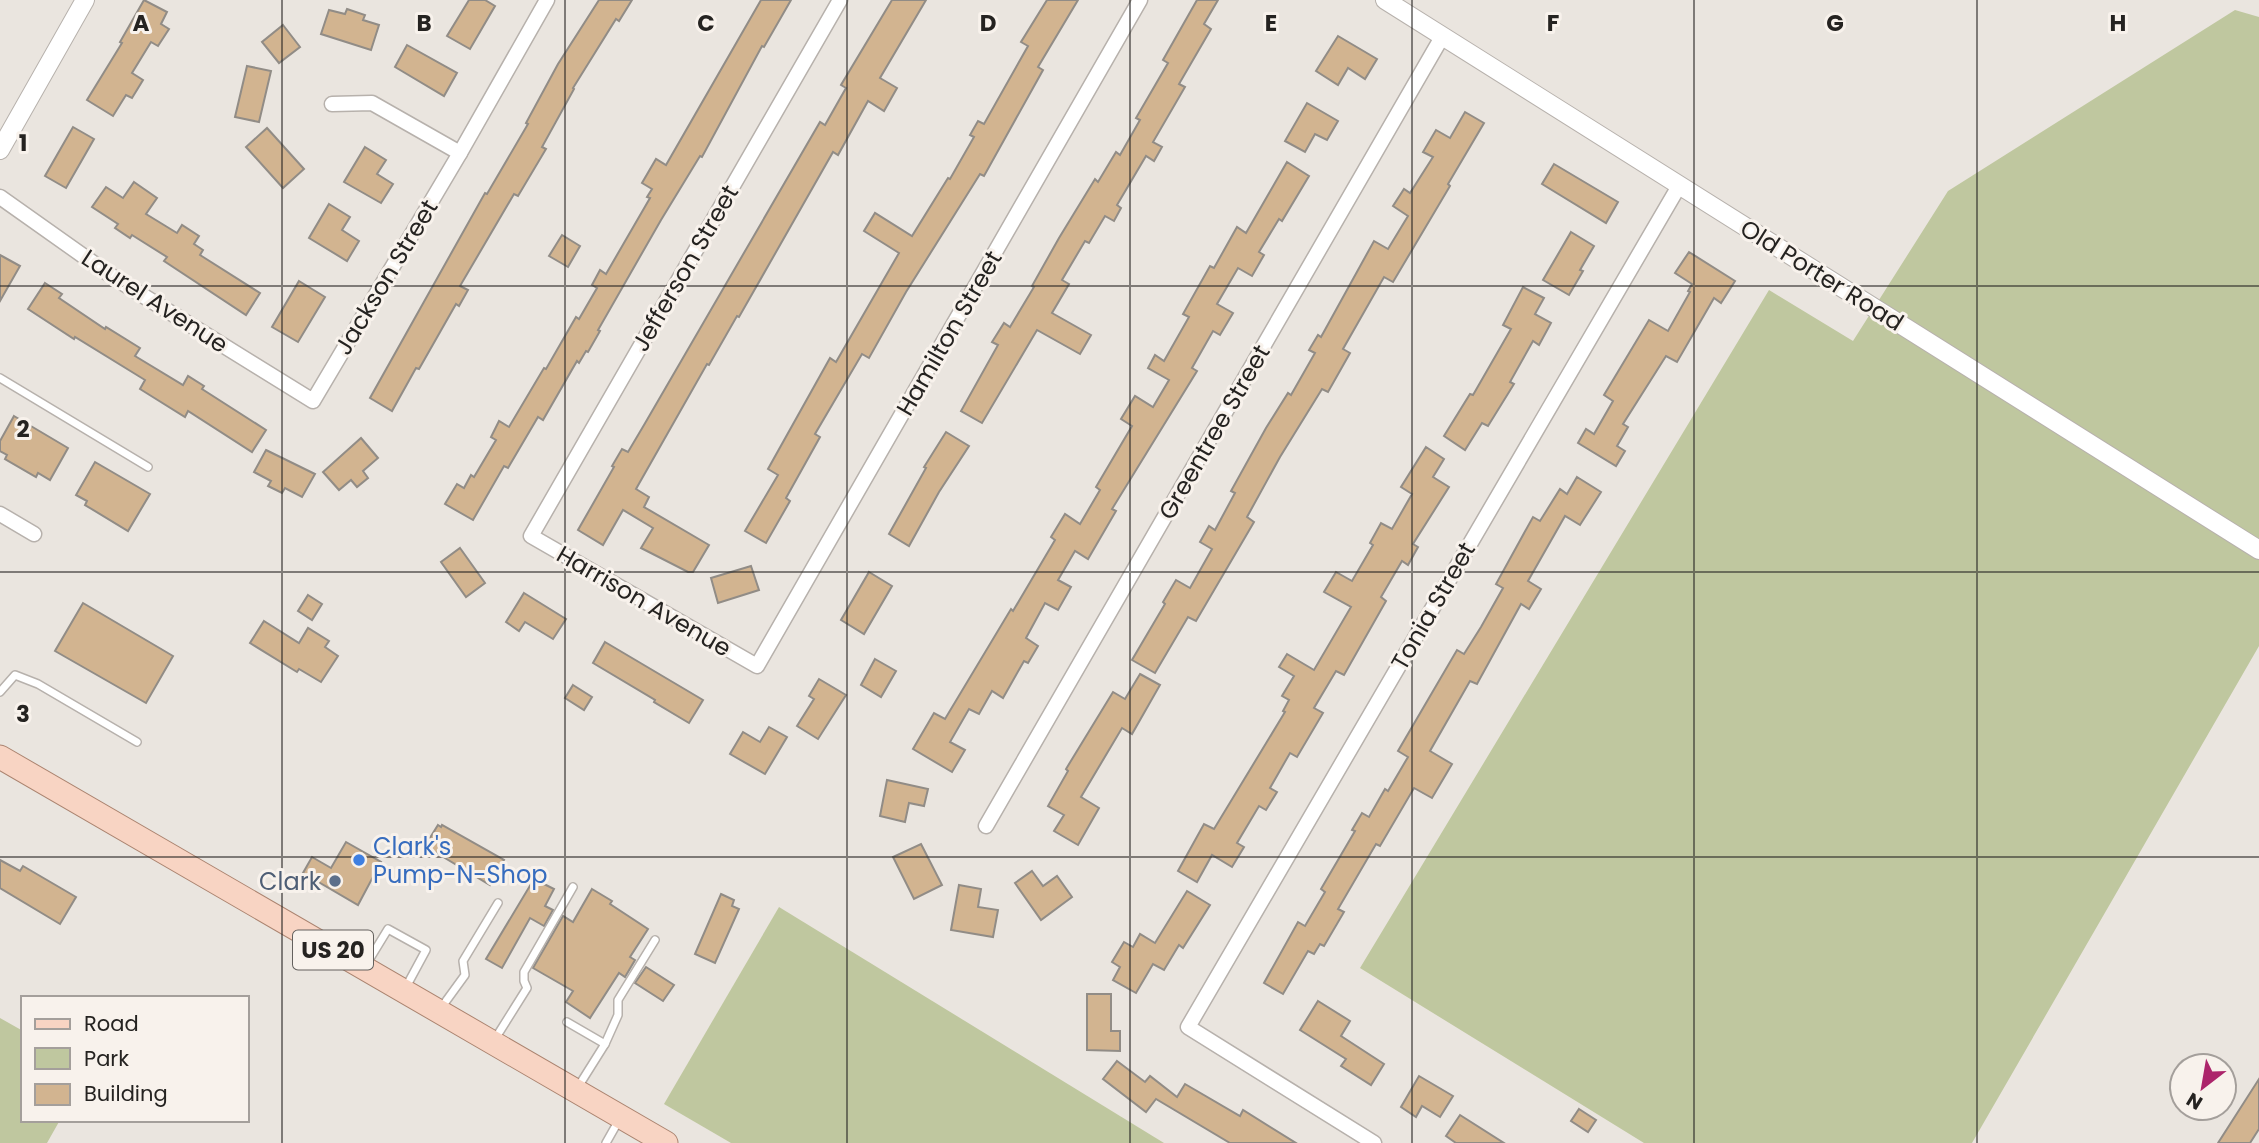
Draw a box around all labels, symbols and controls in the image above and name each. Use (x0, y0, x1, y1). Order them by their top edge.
text: A (133, 7, 150, 39)
text: B (416, 7, 432, 39)
text: C (697, 7, 715, 39)
text: D (980, 7, 996, 39)
text: E (1265, 7, 1277, 39)
text: F (1547, 7, 1559, 39)
text: G (1826, 7, 1844, 39)
text: H (2110, 7, 2126, 39)
text: 1 (19, 127, 27, 159)
street label: Jefferson Street (624, 179, 746, 357)
street label: Jackson Street (327, 193, 445, 361)
street label: Old Porter Road (1734, 211, 1910, 339)
street label: Laurel Avenue (75, 241, 235, 361)
street label: Hamilton Street (888, 244, 1010, 422)
street label: Greentree Street (1150, 339, 1278, 525)
text: 2 (16, 413, 30, 445)
street label: Tonia Street (1383, 536, 1483, 676)
street label: Harrison Avenue (551, 538, 737, 664)
text: 3 (16, 698, 30, 730)
place label: Clark's Pump-N-Shop (373, 830, 548, 891)
marker: Clark's Pump-N-Shop (351, 852, 367, 868)
place label: Clark (259, 865, 322, 898)
marker: Clark (327, 873, 343, 889)
road number: US 20 (293, 931, 373, 970)
legend (21, 996, 248, 1122)
text: Road (84, 1009, 139, 1038)
text: Park (84, 1044, 129, 1073)
north arrow (2168, 1052, 2238, 1122)
text: Building (84, 1079, 168, 1108)
text: N (2181, 1086, 2208, 1116)

